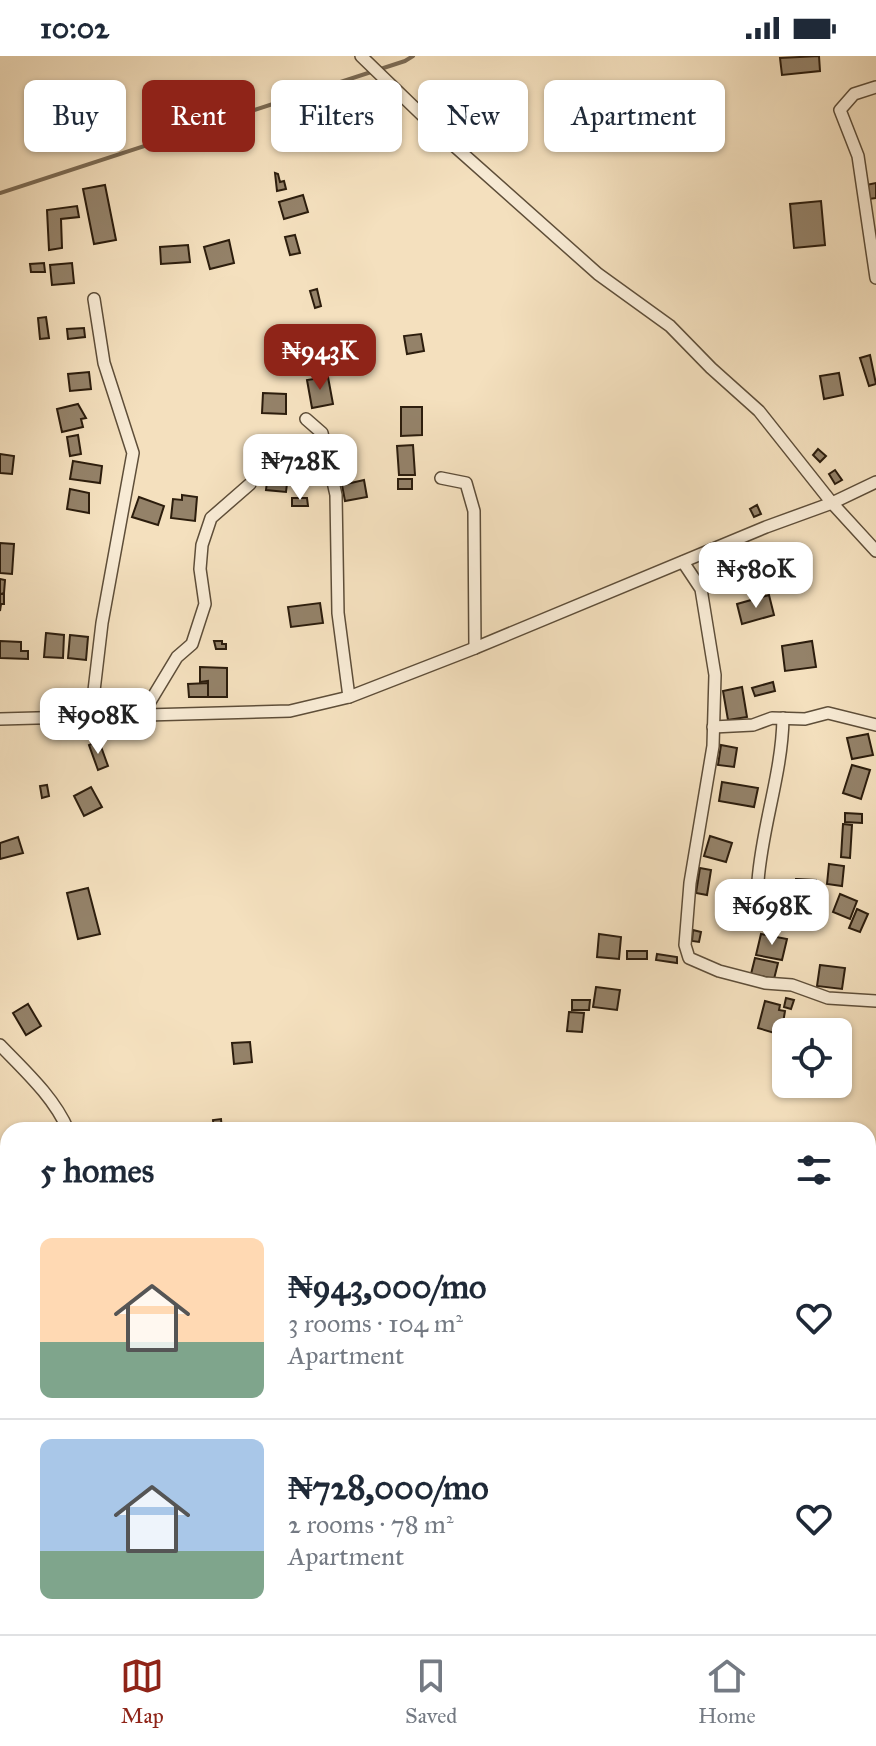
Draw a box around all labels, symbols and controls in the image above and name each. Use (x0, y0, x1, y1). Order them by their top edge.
text: 10:02 (40, 10, 109, 46)
chip: Buy (24, 80, 126, 152)
chip: Rent (142, 80, 255, 152)
chip: Filters (271, 80, 402, 152)
chip: New (418, 80, 528, 152)
chip: Apartment (544, 80, 725, 152)
pin: ₦943K (264, 324, 376, 392)
text: ₦943K (282, 334, 358, 366)
pin: ₦728K (244, 434, 356, 502)
text: ₦728K (261, 444, 339, 476)
pin: ₦580K (700, 542, 812, 610)
text: ₦580K (717, 552, 795, 584)
pin: ₦908K (42, 688, 154, 756)
text: ₦908K (58, 698, 138, 730)
pin: ₦698K (716, 879, 828, 947)
text: ₦698K (733, 889, 811, 921)
map controls (772, 1018, 852, 1098)
button: locate (772, 1018, 852, 1098)
icon: filters (792, 1148, 836, 1192)
text: 5 homes (40, 1150, 154, 1191)
text: ₦943,000/mo (288, 1266, 487, 1307)
icon: home (104, 1270, 200, 1366)
icon: heart (792, 1296, 836, 1340)
text: 3 rooms · 104 m² (288, 1307, 463, 1339)
text: Apartment (288, 1339, 404, 1371)
text: ₦728,000/mo (288, 1467, 489, 1508)
icon: home (104, 1471, 200, 1567)
icon: heart (792, 1497, 836, 1541)
text: 2 rooms · 78 m² (288, 1508, 453, 1540)
text: Apartment (288, 1540, 404, 1572)
tab: Map (120, 1654, 164, 1729)
tab: Saved (405, 1654, 457, 1729)
tab: Home (698, 1654, 756, 1729)

